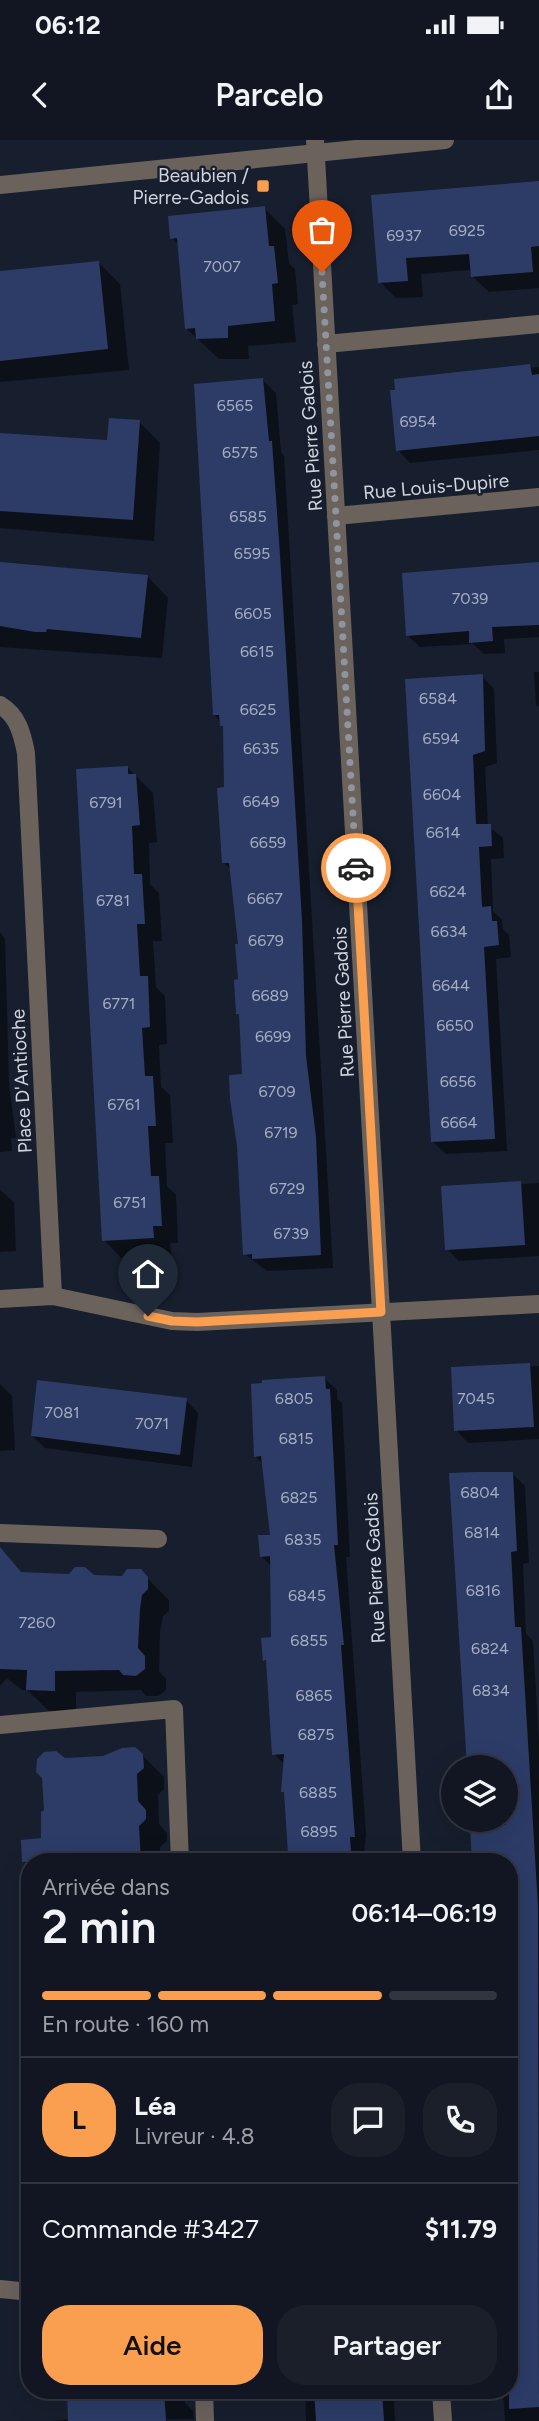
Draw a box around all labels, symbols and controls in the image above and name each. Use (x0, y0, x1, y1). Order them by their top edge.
text: 06:12 (35, 9, 101, 41)
icon: back (21, 76, 59, 114)
text: Parcelo (215, 76, 324, 114)
icon: share (480, 76, 518, 114)
place label: Beaubien / Pierre-Gadois (133, 164, 250, 209)
marker: Beaubien / Pierre-Gadois (255, 178, 271, 194)
pin (292, 200, 352, 272)
icon: bag (303, 211, 341, 249)
house number: 6925 (449, 221, 485, 240)
house number: 6937 (386, 226, 422, 245)
house number: 7007 (203, 257, 241, 276)
street label: Rue Pierre Gadois (294, 360, 327, 512)
house number: 6565 (217, 396, 253, 415)
house number: 6954 (399, 412, 437, 431)
house number: 6575 (222, 443, 258, 462)
street label: Rue Louis-Dupire (362, 469, 510, 504)
house number: 6585 (229, 507, 267, 526)
house number: 6595 (234, 544, 270, 563)
house number: 7039 (452, 589, 488, 608)
house number: 6605 (234, 604, 272, 623)
house number: 6615 (240, 642, 274, 661)
house number: 6584 (419, 689, 457, 708)
house number: 6625 (240, 700, 276, 719)
house number: 6594 (422, 729, 460, 748)
house number: 6635 (243, 739, 279, 758)
house number: 6604 (423, 785, 461, 804)
house number: 6649 (242, 792, 280, 811)
house number: 6791 (89, 793, 123, 812)
house number: 6614 (426, 823, 460, 842)
house number: 6659 (250, 833, 286, 852)
courier (321, 833, 391, 903)
icon: car (337, 849, 375, 887)
house number: 6624 (430, 882, 467, 901)
house number: 6667 (247, 889, 283, 908)
house number: 6781 (96, 891, 130, 910)
house number: 6634 (431, 922, 467, 941)
street label: Rue Pierre Gadois (328, 926, 359, 1078)
house number: 6679 (248, 931, 284, 950)
house number: 6644 (432, 976, 470, 995)
house number: 6689 (252, 986, 289, 1005)
house number: 6771 (103, 994, 135, 1013)
street label: Place D'Antioche (6, 1008, 37, 1154)
house number: 6650 (436, 1016, 474, 1035)
house number: 6699 (255, 1027, 291, 1046)
house number: 6656 (440, 1072, 476, 1091)
house number: 6709 (259, 1082, 295, 1101)
house number: 6761 (107, 1095, 141, 1114)
house number: 6664 (440, 1113, 478, 1132)
house number: 6719 (264, 1123, 298, 1142)
house number: 6729 (269, 1179, 305, 1198)
house number: 6751 (113, 1193, 147, 1212)
house number: 6739 (273, 1224, 309, 1243)
pin (118, 1244, 178, 1316)
icon: home (129, 1255, 167, 1293)
house number: 6805 (275, 1389, 313, 1408)
house number: 7045 (457, 1389, 495, 1408)
house number: 7081 (44, 1403, 80, 1422)
house number: 7071 (135, 1414, 169, 1433)
house number: 6815 (279, 1429, 313, 1448)
house number: 6804 (460, 1483, 500, 1502)
house number: 6825 (280, 1488, 318, 1507)
street label: Rue Pierre Gadois (359, 1492, 390, 1644)
house number: 6814 (464, 1523, 500, 1542)
house number: 6835 (285, 1530, 321, 1549)
house number: 6816 (466, 1581, 500, 1600)
house number: 6845 (288, 1586, 326, 1605)
house number: 7260 (19, 1613, 55, 1632)
house number: 6855 (290, 1631, 328, 1650)
house number: 6824 (471, 1639, 509, 1658)
house number: 6834 (472, 1681, 510, 1700)
house number: 6865 (295, 1686, 333, 1705)
house number: 6875 (298, 1725, 334, 1744)
map controls (441, 1755, 518, 1832)
button: layers (441, 1755, 518, 1832)
house number: 6885 (299, 1783, 337, 1802)
house number: 6895 (300, 1822, 338, 1841)
text: Arrivée dans (42, 1873, 170, 1901)
text: 06:14–06:19 (352, 1897, 497, 1929)
text: 2 min (42, 1899, 157, 1955)
text: En route · 160 m (42, 2010, 209, 2038)
button: chat (331, 2083, 405, 2157)
button: phone (423, 2083, 497, 2157)
text: Léa (134, 2090, 176, 2122)
text: L (72, 2104, 86, 2136)
text: Livreur · 4.8 (134, 2122, 255, 2150)
text: Commande #3427 (42, 2213, 259, 2245)
text: $11.79 (425, 2213, 497, 2245)
button: Aide (42, 2305, 263, 2385)
button: Partager (277, 2305, 497, 2385)

